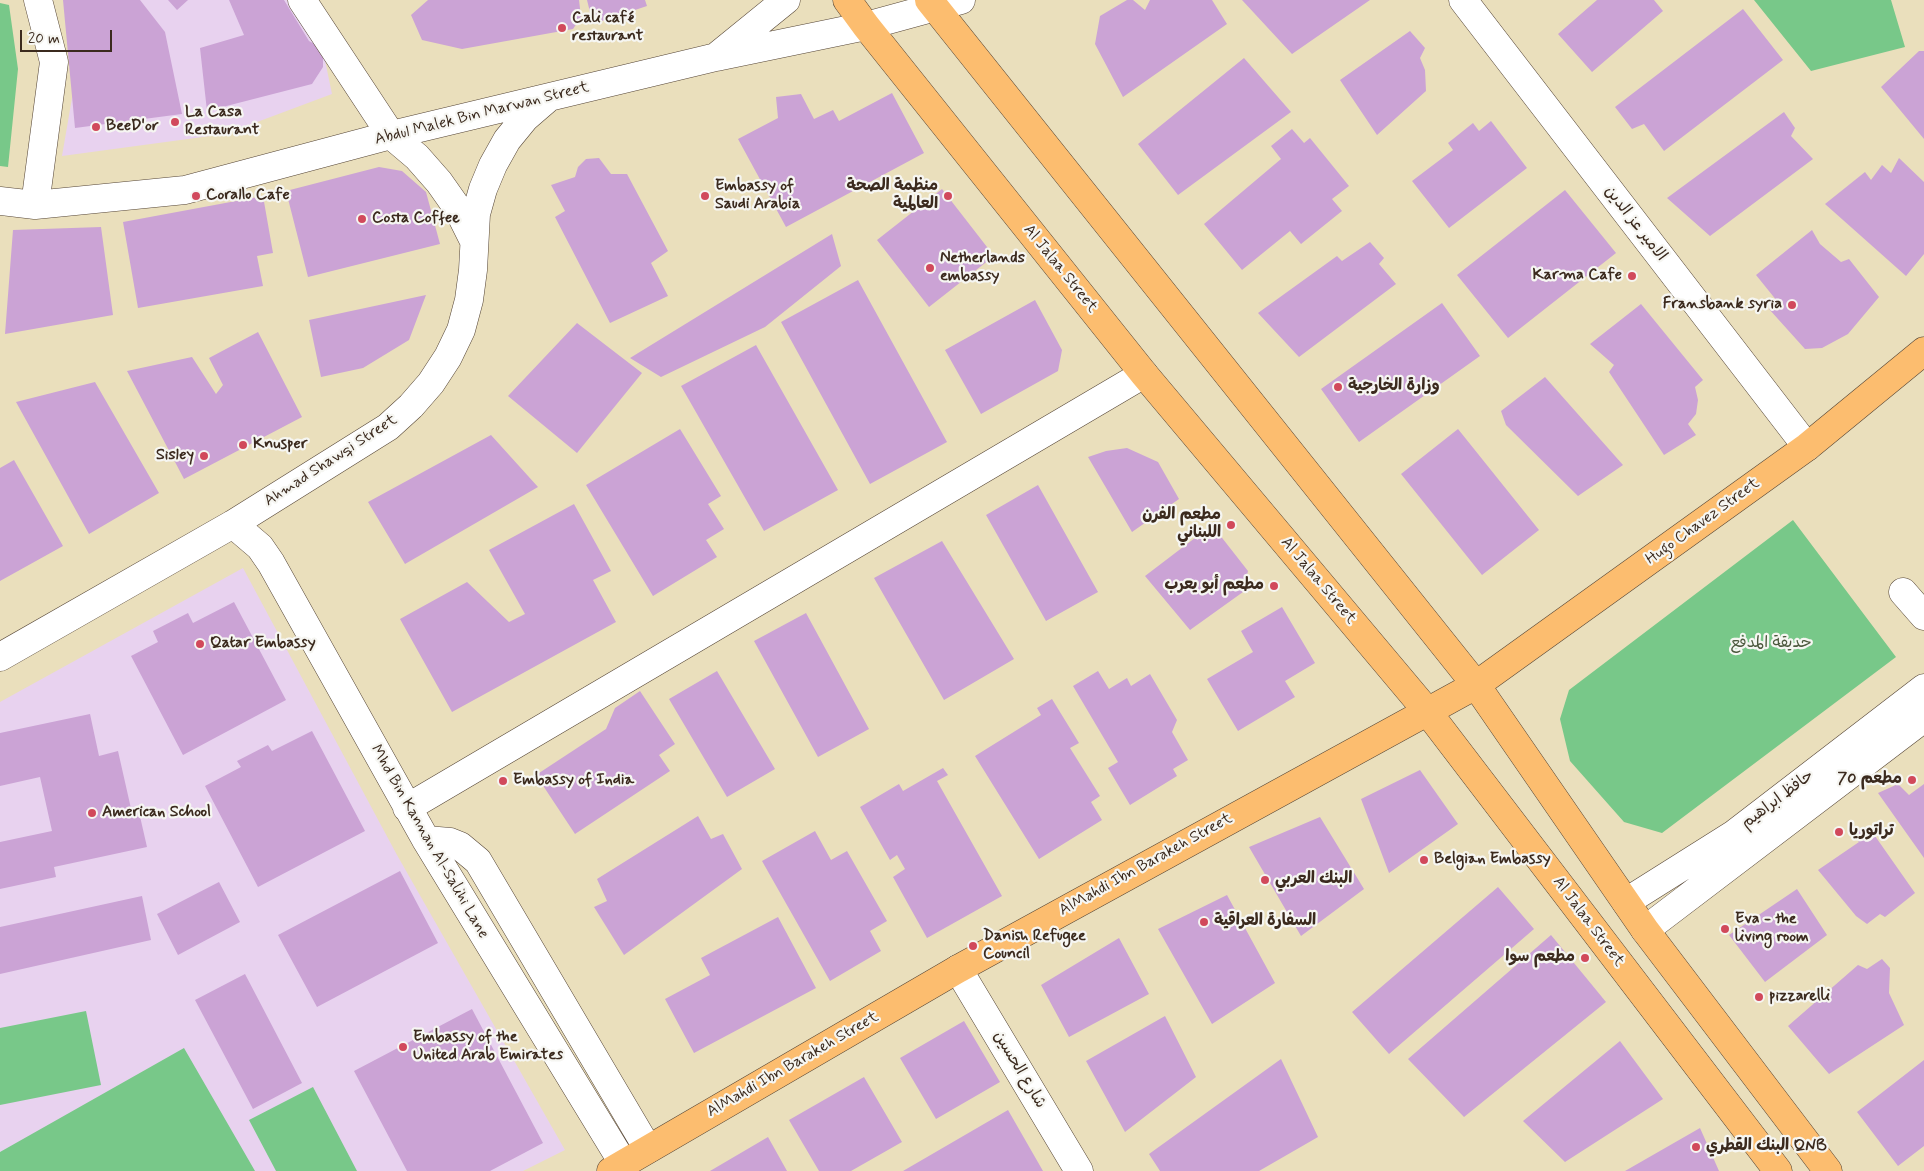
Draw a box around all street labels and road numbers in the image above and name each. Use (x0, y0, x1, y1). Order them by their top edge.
street label: Abdul Malek Bin Marwan Street (373, 78, 591, 150)
street label: الامير عز الدين (1600, 182, 1670, 266)
street label: Al Jalaa Street (1019, 221, 1101, 317)
street label: Ahmad Shawqi Street (261, 411, 401, 511)
street label: Hugo Chavez Street (1642, 474, 1764, 570)
street label: Al Jalaa Street (1276, 534, 1360, 628)
street label: Mhd Bin Kannan Al-Salihi Lane (366, 742, 492, 942)
street label: حافظ ابراهيم (1738, 766, 1818, 834)
street label: AlMahdi Ibn Barakeh Street (1056, 809, 1236, 921)
street label: Al Jalaa Street (1548, 873, 1628, 971)
street label: AlMahdi Ibn Barakeh Street (704, 1008, 882, 1122)
street label: شارع الحسين (989, 1028, 1049, 1112)

